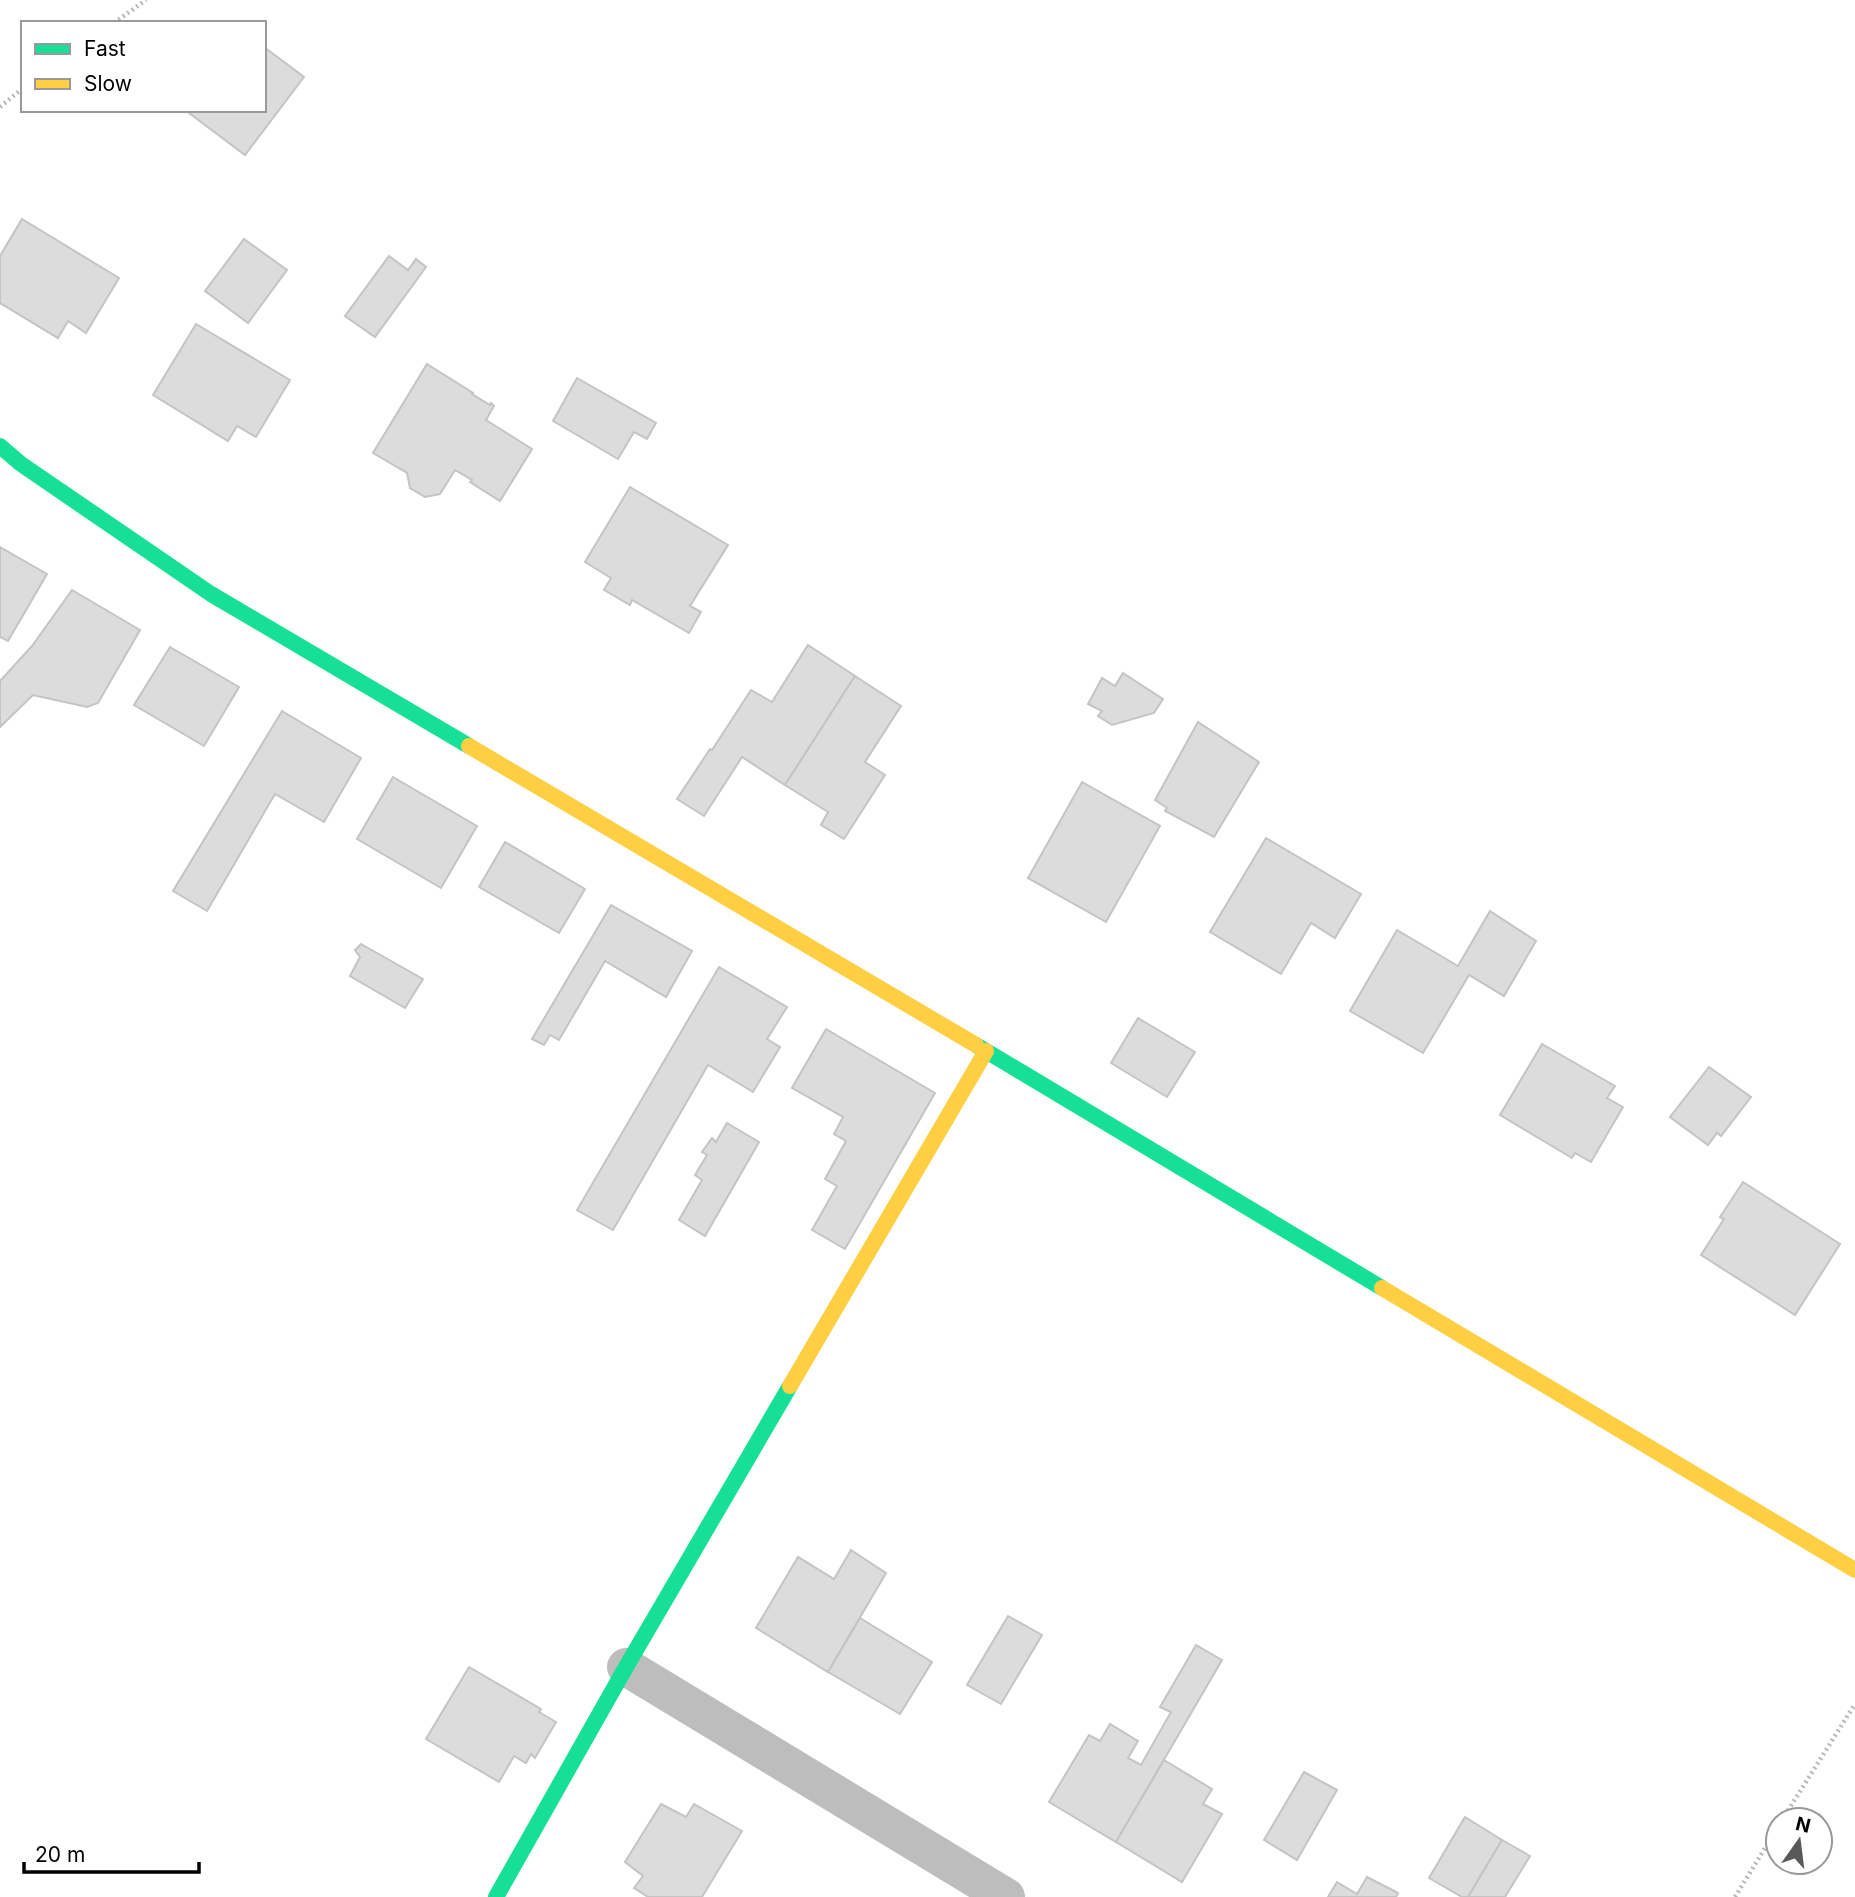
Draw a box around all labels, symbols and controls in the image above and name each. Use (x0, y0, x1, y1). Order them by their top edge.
legend (21, 21, 266, 112)
text: Fast (84, 36, 126, 61)
text: Slow (84, 71, 132, 96)
north arrow (1764, 1806, 1834, 1876)
text: N (1793, 1812, 1813, 1838)
scale bar (24, 1830, 200, 1874)
text: 20 m (35, 1842, 85, 1867)

